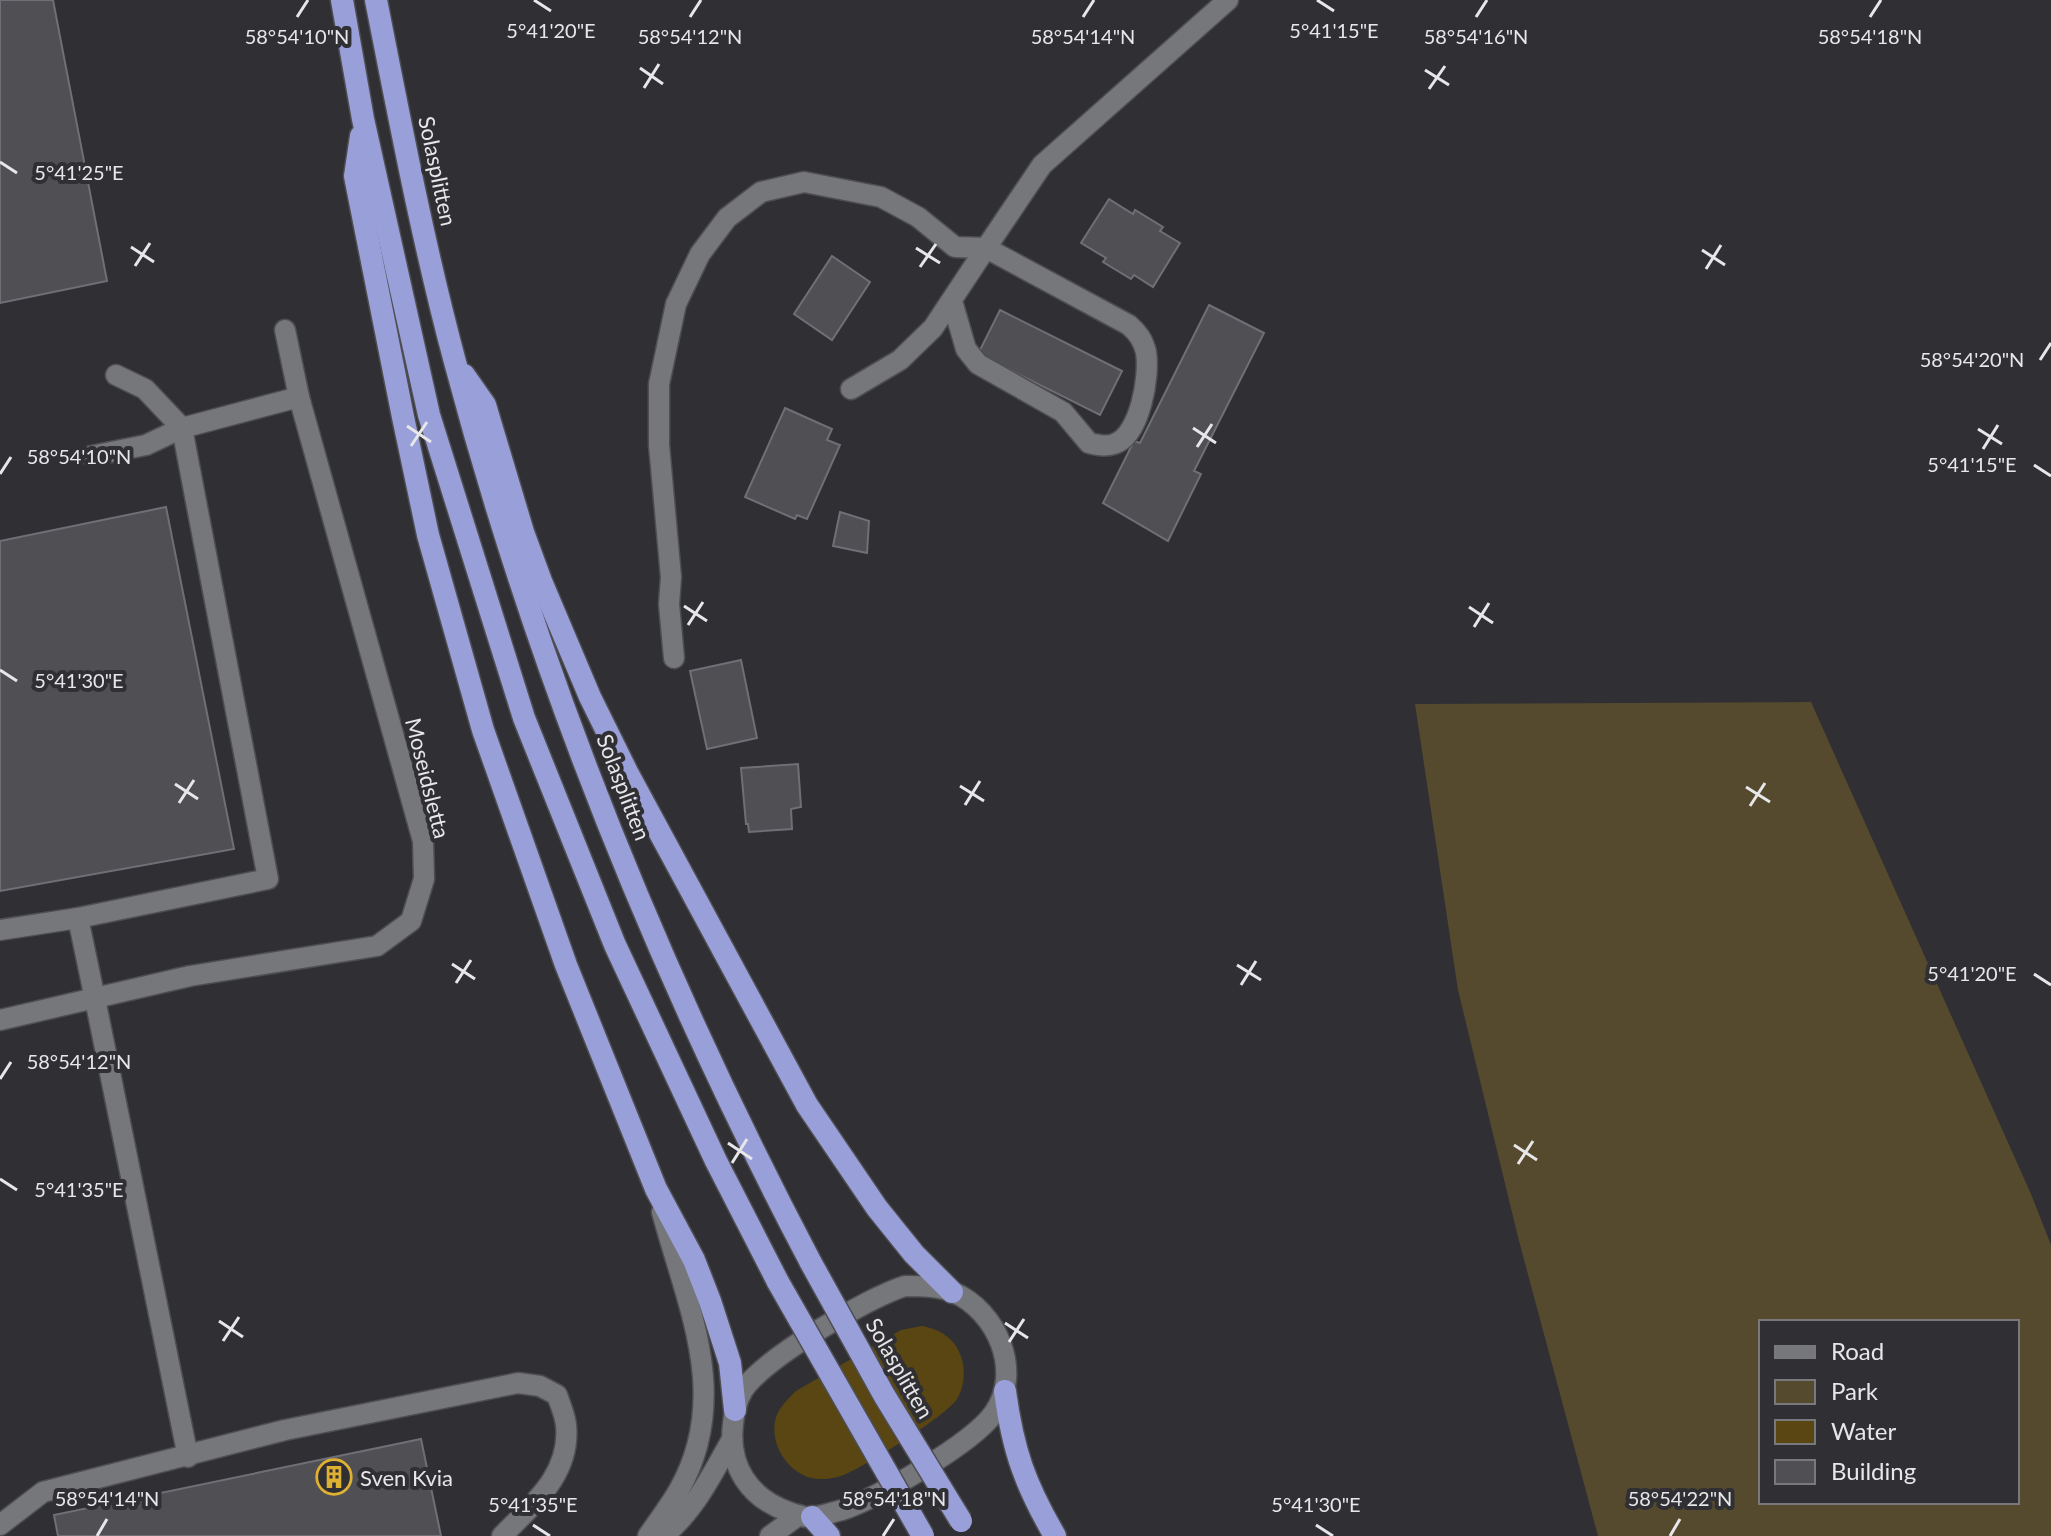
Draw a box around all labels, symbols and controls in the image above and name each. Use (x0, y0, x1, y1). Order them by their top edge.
text: 5°41'20"E (506, 18, 596, 42)
text: 5°41'15"E (1289, 18, 1379, 42)
text: 58°54'10"N (245, 24, 349, 48)
text: 58°54'12"N (638, 24, 742, 48)
text: 58°54'14"N (1031, 24, 1135, 48)
text: 58°54'16"N (1424, 24, 1528, 48)
text: 58°54'18"N (1818, 24, 1922, 48)
street label: Solasplitten (413, 114, 463, 228)
text: 5°41'25"E (34, 160, 124, 184)
text: 58°54'20"N (1920, 347, 2024, 371)
text: 58°54'10"N (27, 444, 131, 468)
text: 5°41'15"E (1927, 452, 2017, 476)
text: 5°41'30"E (34, 668, 124, 692)
street label: Moseidsletta (400, 715, 456, 841)
street label: Solasplitten (591, 730, 657, 844)
text: 5°41'20"E (1927, 961, 2017, 985)
text: 58°54'12"N (27, 1049, 131, 1073)
text: 5°41'35"E (34, 1177, 124, 1201)
street label: Solasplitten (860, 1313, 940, 1423)
legend (1759, 1320, 2019, 1504)
text: Road (1831, 1336, 1884, 1365)
text: Park (1831, 1376, 1879, 1405)
text: Water (1831, 1416, 1896, 1445)
text: Building (1831, 1456, 1916, 1485)
building icon: Sven Kvia (315, 1458, 353, 1496)
place label: Sven Kvia (360, 1464, 453, 1491)
text: 58°54'14"N (55, 1486, 159, 1510)
text: 58°54'18"N (842, 1486, 946, 1510)
text: 58°54'22"N (1628, 1486, 1732, 1510)
text: 5°41'35"E (488, 1492, 578, 1516)
text: 5°41'30"E (1271, 1492, 1361, 1516)

